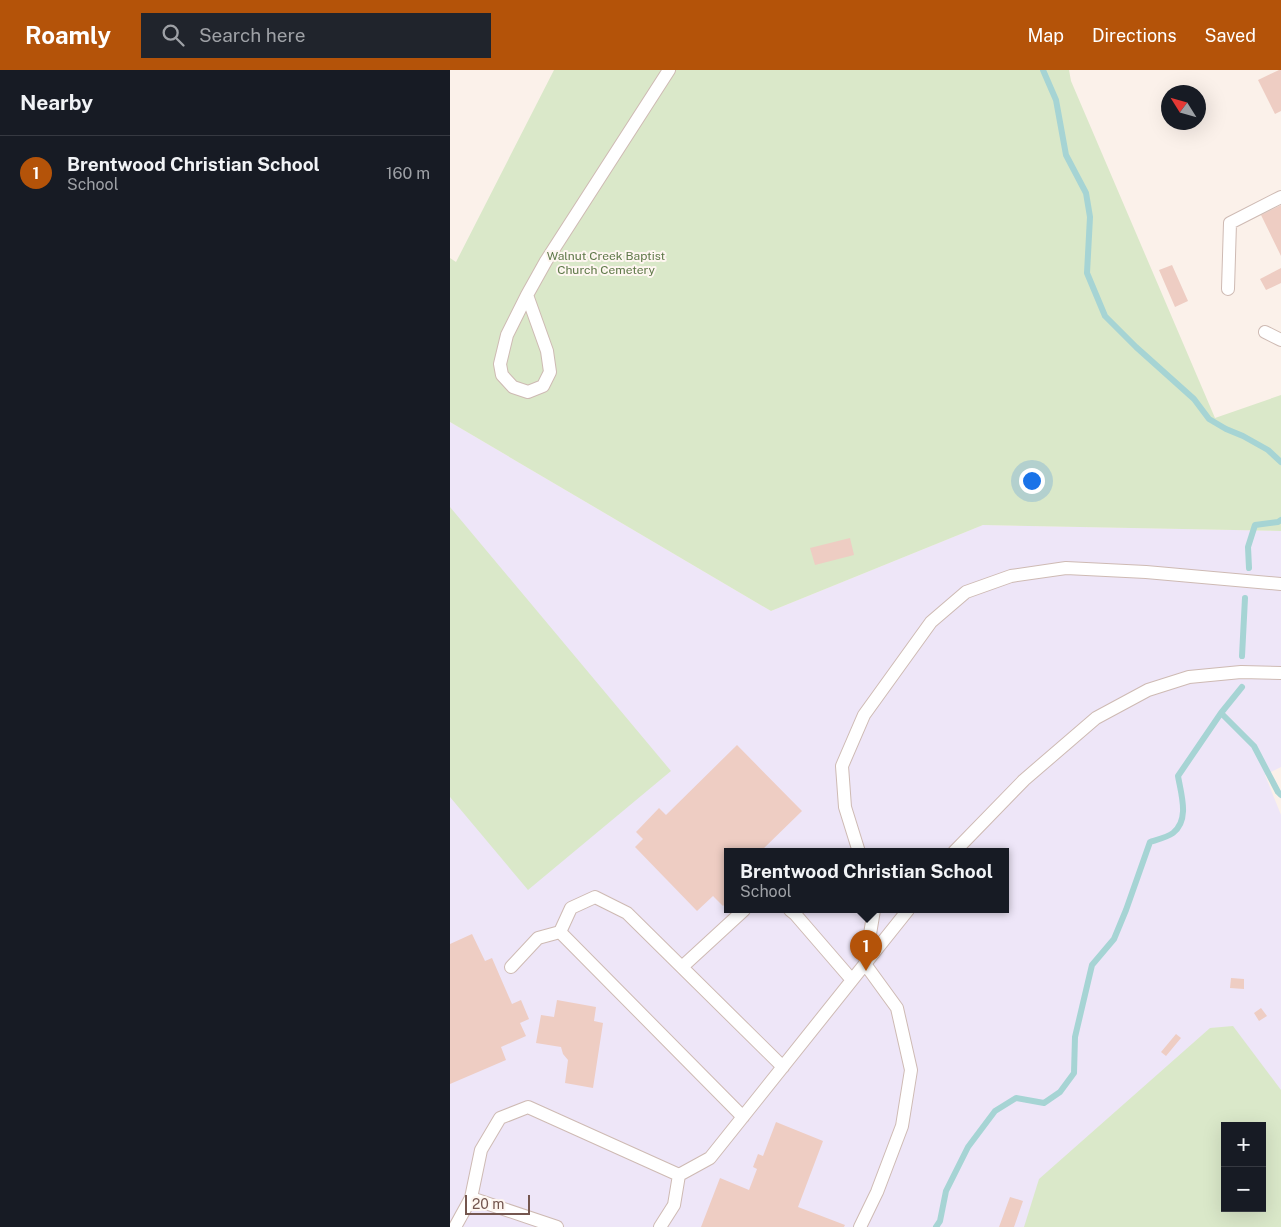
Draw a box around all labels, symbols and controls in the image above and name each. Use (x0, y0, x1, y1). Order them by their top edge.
search box (141, 13, 491, 58)
text: Roamly (25, 21, 111, 49)
icon: search (159, 21, 187, 49)
text: Search here (199, 24, 306, 46)
text: Map (1027, 25, 1064, 46)
text: Directions (1092, 25, 1177, 46)
text: Saved (1205, 25, 1256, 46)
north arrow (1161, 85, 1206, 130)
text: Nearby (20, 90, 93, 115)
text: Brentwood Christian School (67, 153, 320, 175)
text: 1 (33, 164, 39, 183)
text: 160 m (386, 164, 430, 183)
text: School (67, 175, 118, 194)
park label: Walnut Creek Baptist Church Cemetery (547, 249, 666, 277)
your location (1019, 468, 1045, 494)
popup (724, 848, 1009, 913)
text: Brentwood Christian School (740, 860, 993, 882)
text: School (740, 882, 792, 901)
pin: 1 (850, 930, 882, 971)
map controls (1221, 1122, 1266, 1212)
button: + (1221, 1122, 1266, 1167)
button: − (1221, 1167, 1266, 1212)
scale bar (465, 1192, 530, 1215)
text: 20 m (472, 1196, 504, 1212)

